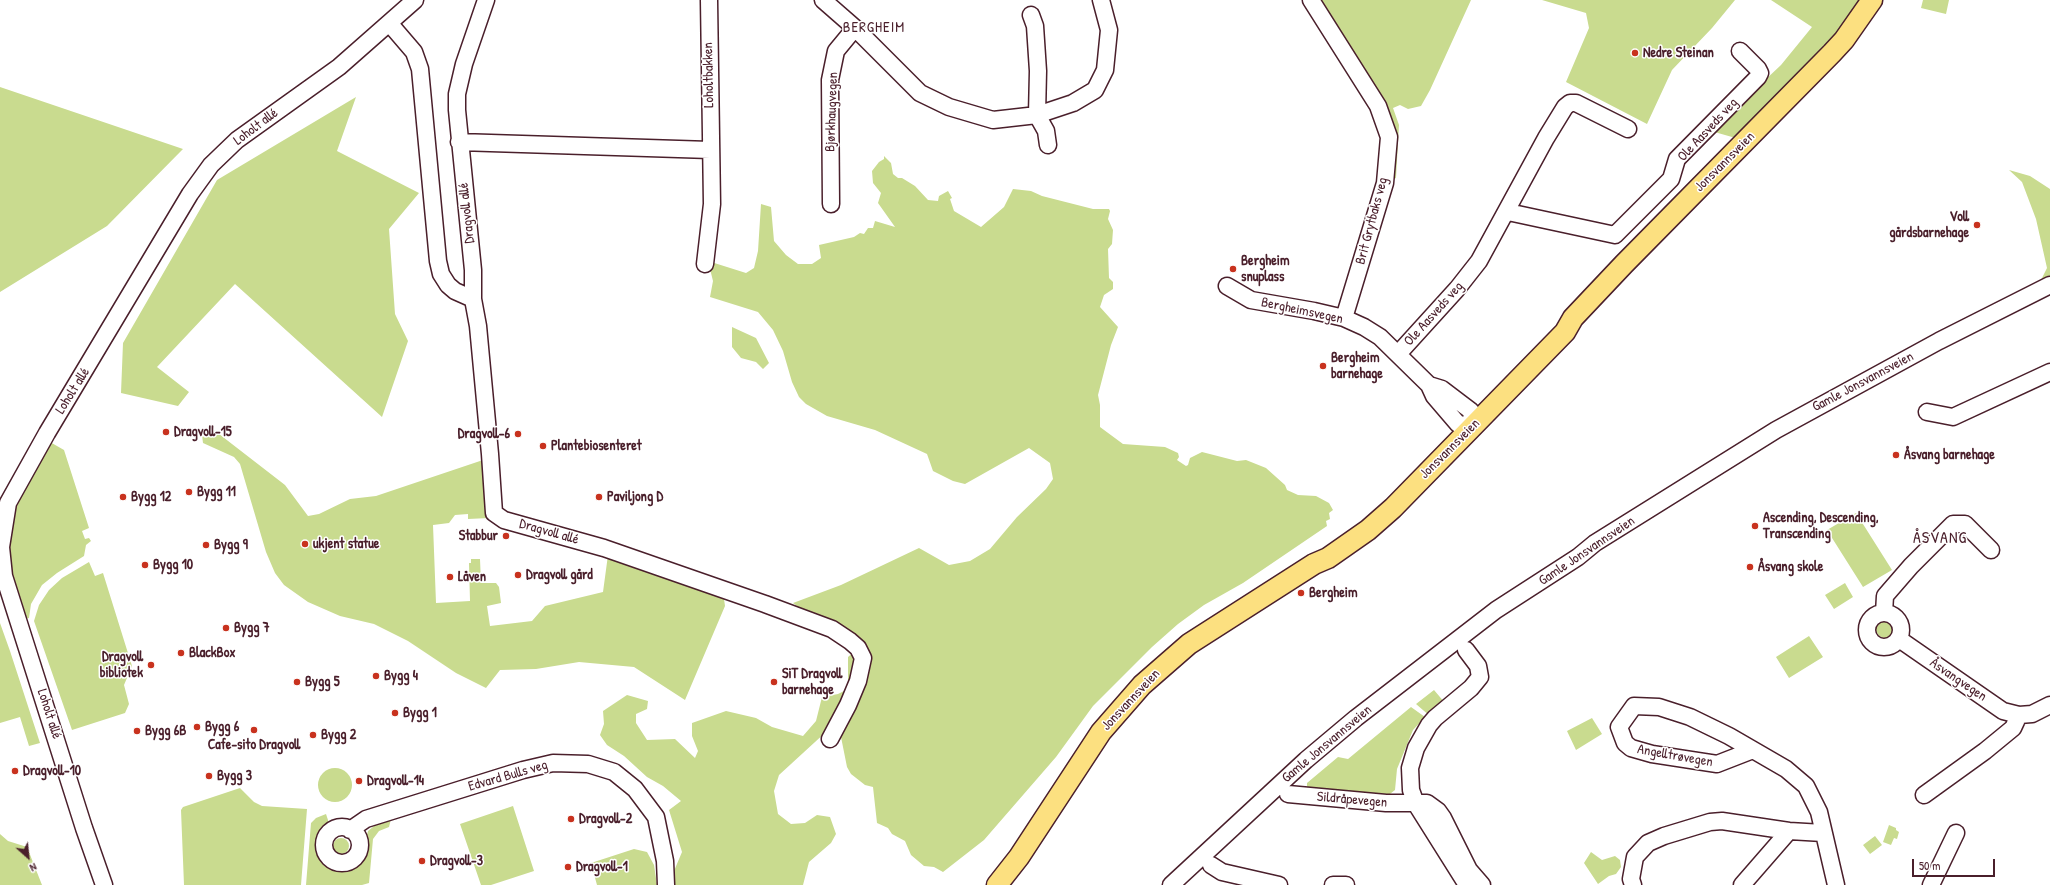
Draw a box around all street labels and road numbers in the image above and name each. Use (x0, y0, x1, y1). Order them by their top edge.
street label: Loholtbakken (700, 42, 718, 108)
street label: Bjørkhaugvegen (822, 72, 842, 152)
street label: Ole Aasveds veg (1674, 95, 1742, 165)
street label: Loholt allé (230, 105, 282, 149)
street label: Jonsvannsveien (1692, 129, 1758, 195)
street label: Brit Grytbaks veg (1352, 176, 1392, 266)
street label: Dragvoll allé (455, 182, 479, 244)
street label: Ole Aasveds veg (1401, 278, 1467, 350)
street label: Bergheimsvegen (1260, 294, 1344, 328)
street label: Gamle Jonsvannsveien (1810, 348, 1916, 416)
street label: Loholt allé (52, 365, 94, 417)
street label: Jonsvannsveien (1417, 416, 1483, 482)
street label: Gamle Jonsvannsveien (1536, 513, 1638, 589)
street label: Dragvoll allé (517, 515, 581, 549)
street label: Åsvangvegen (1926, 655, 1990, 705)
street label: Jonsvannsveien (1098, 666, 1164, 734)
street label: Loholt allé (33, 687, 65, 741)
street label: Gamle Jonsvannsveien (1279, 702, 1375, 786)
street label: Angelltrøvegen (1636, 741, 1714, 771)
street label: Edvard Bulls veg (466, 757, 550, 795)
street label: Sildråpevegen (1316, 789, 1388, 811)

